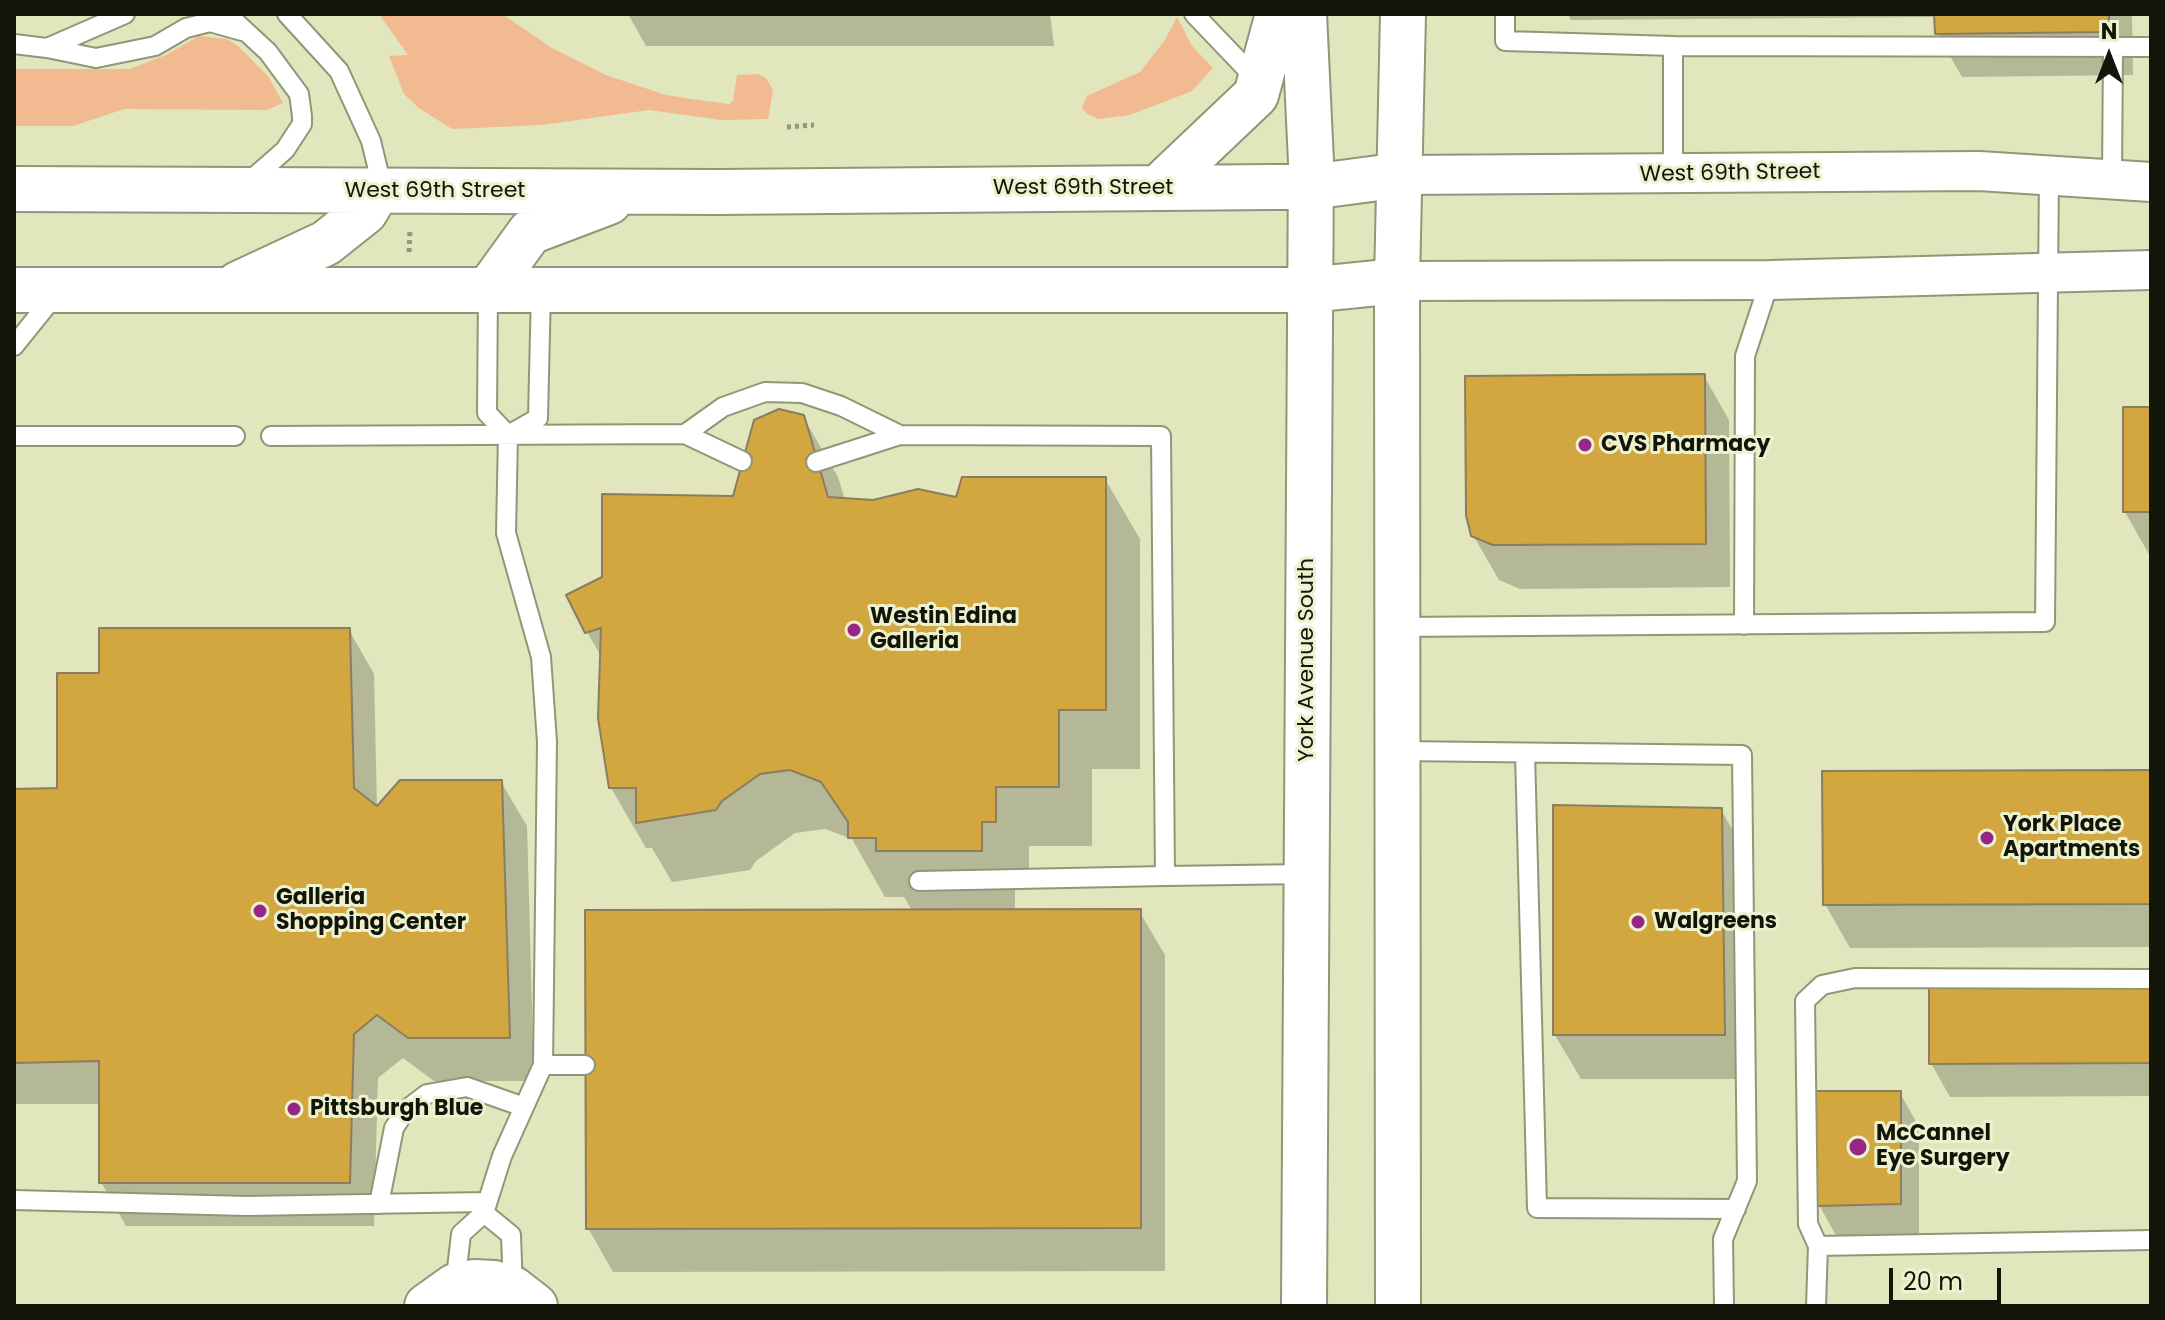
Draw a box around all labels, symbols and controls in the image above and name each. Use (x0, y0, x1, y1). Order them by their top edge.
north arrow (2069, 16, 2149, 96)
text: N (2101, 16, 2117, 47)
street label: West 69th Street (1639, 159, 1821, 189)
street label: West 69th Street (993, 175, 1173, 201)
street label: West 69th Street (345, 178, 525, 204)
place label: CVS Pharmacy (1601, 432, 1770, 458)
marker: CVS Pharmacy (1576, 436, 1594, 454)
street label: York Avenue South (1294, 558, 1320, 762)
place label: Westin Edina Galleria (870, 604, 1017, 656)
marker: Westin Edina Galleria (845, 621, 863, 639)
place label: York Place Apartments (2003, 812, 2140, 864)
marker: York Place Apartments (1978, 829, 1996, 847)
place label: Galleria Shopping Center (276, 885, 466, 936)
marker: Galleria Shopping Center (251, 902, 269, 920)
place label: Walgreens (1654, 909, 1777, 935)
marker: Walgreens (1629, 913, 1647, 931)
place label: Pittsburgh Blue (310, 1096, 483, 1122)
marker: Pittsburgh Blue (285, 1100, 303, 1118)
place label: McCannel Eye Surgery (1876, 1121, 2010, 1172)
marker: McCannel Eye Surgery (1847, 1136, 1869, 1158)
scale bar (1893, 1252, 2005, 1302)
text: 20 m (1903, 1265, 1963, 1298)

